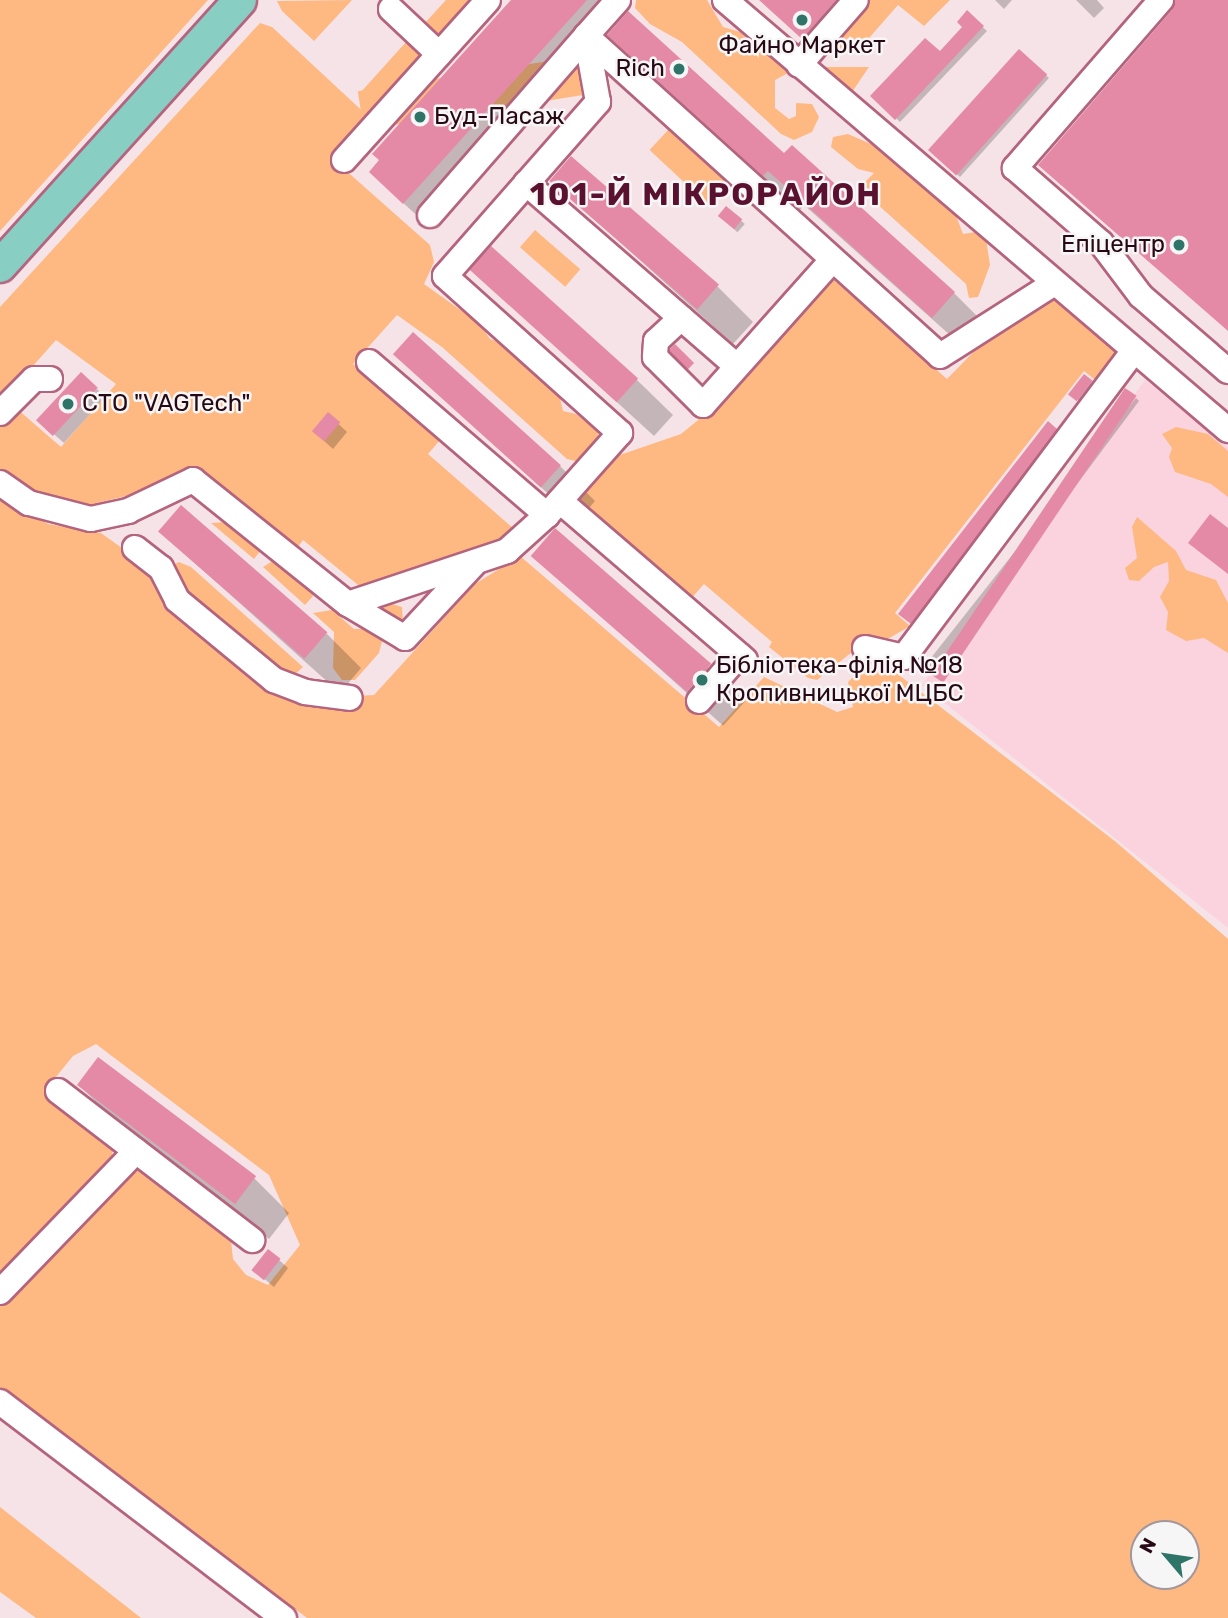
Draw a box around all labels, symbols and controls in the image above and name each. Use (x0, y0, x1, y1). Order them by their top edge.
marker: Файно Маркет (794, 12, 810, 28)
place label: Файно Маркет (718, 32, 886, 60)
place label: Rich (616, 55, 665, 83)
marker: Rich (671, 61, 687, 77)
place label: Буд-Пасаж (434, 103, 564, 131)
marker: Буд-Пасаж (412, 109, 428, 125)
district label: 101-Й МІКРОРАЙОН (532, 175, 880, 213)
place label: Епіцентр (1061, 231, 1165, 259)
marker: Епіцентр (1171, 237, 1187, 253)
place label: СТО "VAGTech" (82, 390, 251, 418)
marker: СТО "VAGTech" (60, 396, 76, 412)
place label: Бібліотека-філія №18 Кропивницької МЦБС (716, 652, 964, 708)
marker: Бібліотека-філія №18 Кропивницької МЦБС (694, 672, 710, 688)
north arrow (1130, 1520, 1200, 1590)
text: N (1135, 1534, 1161, 1557)

